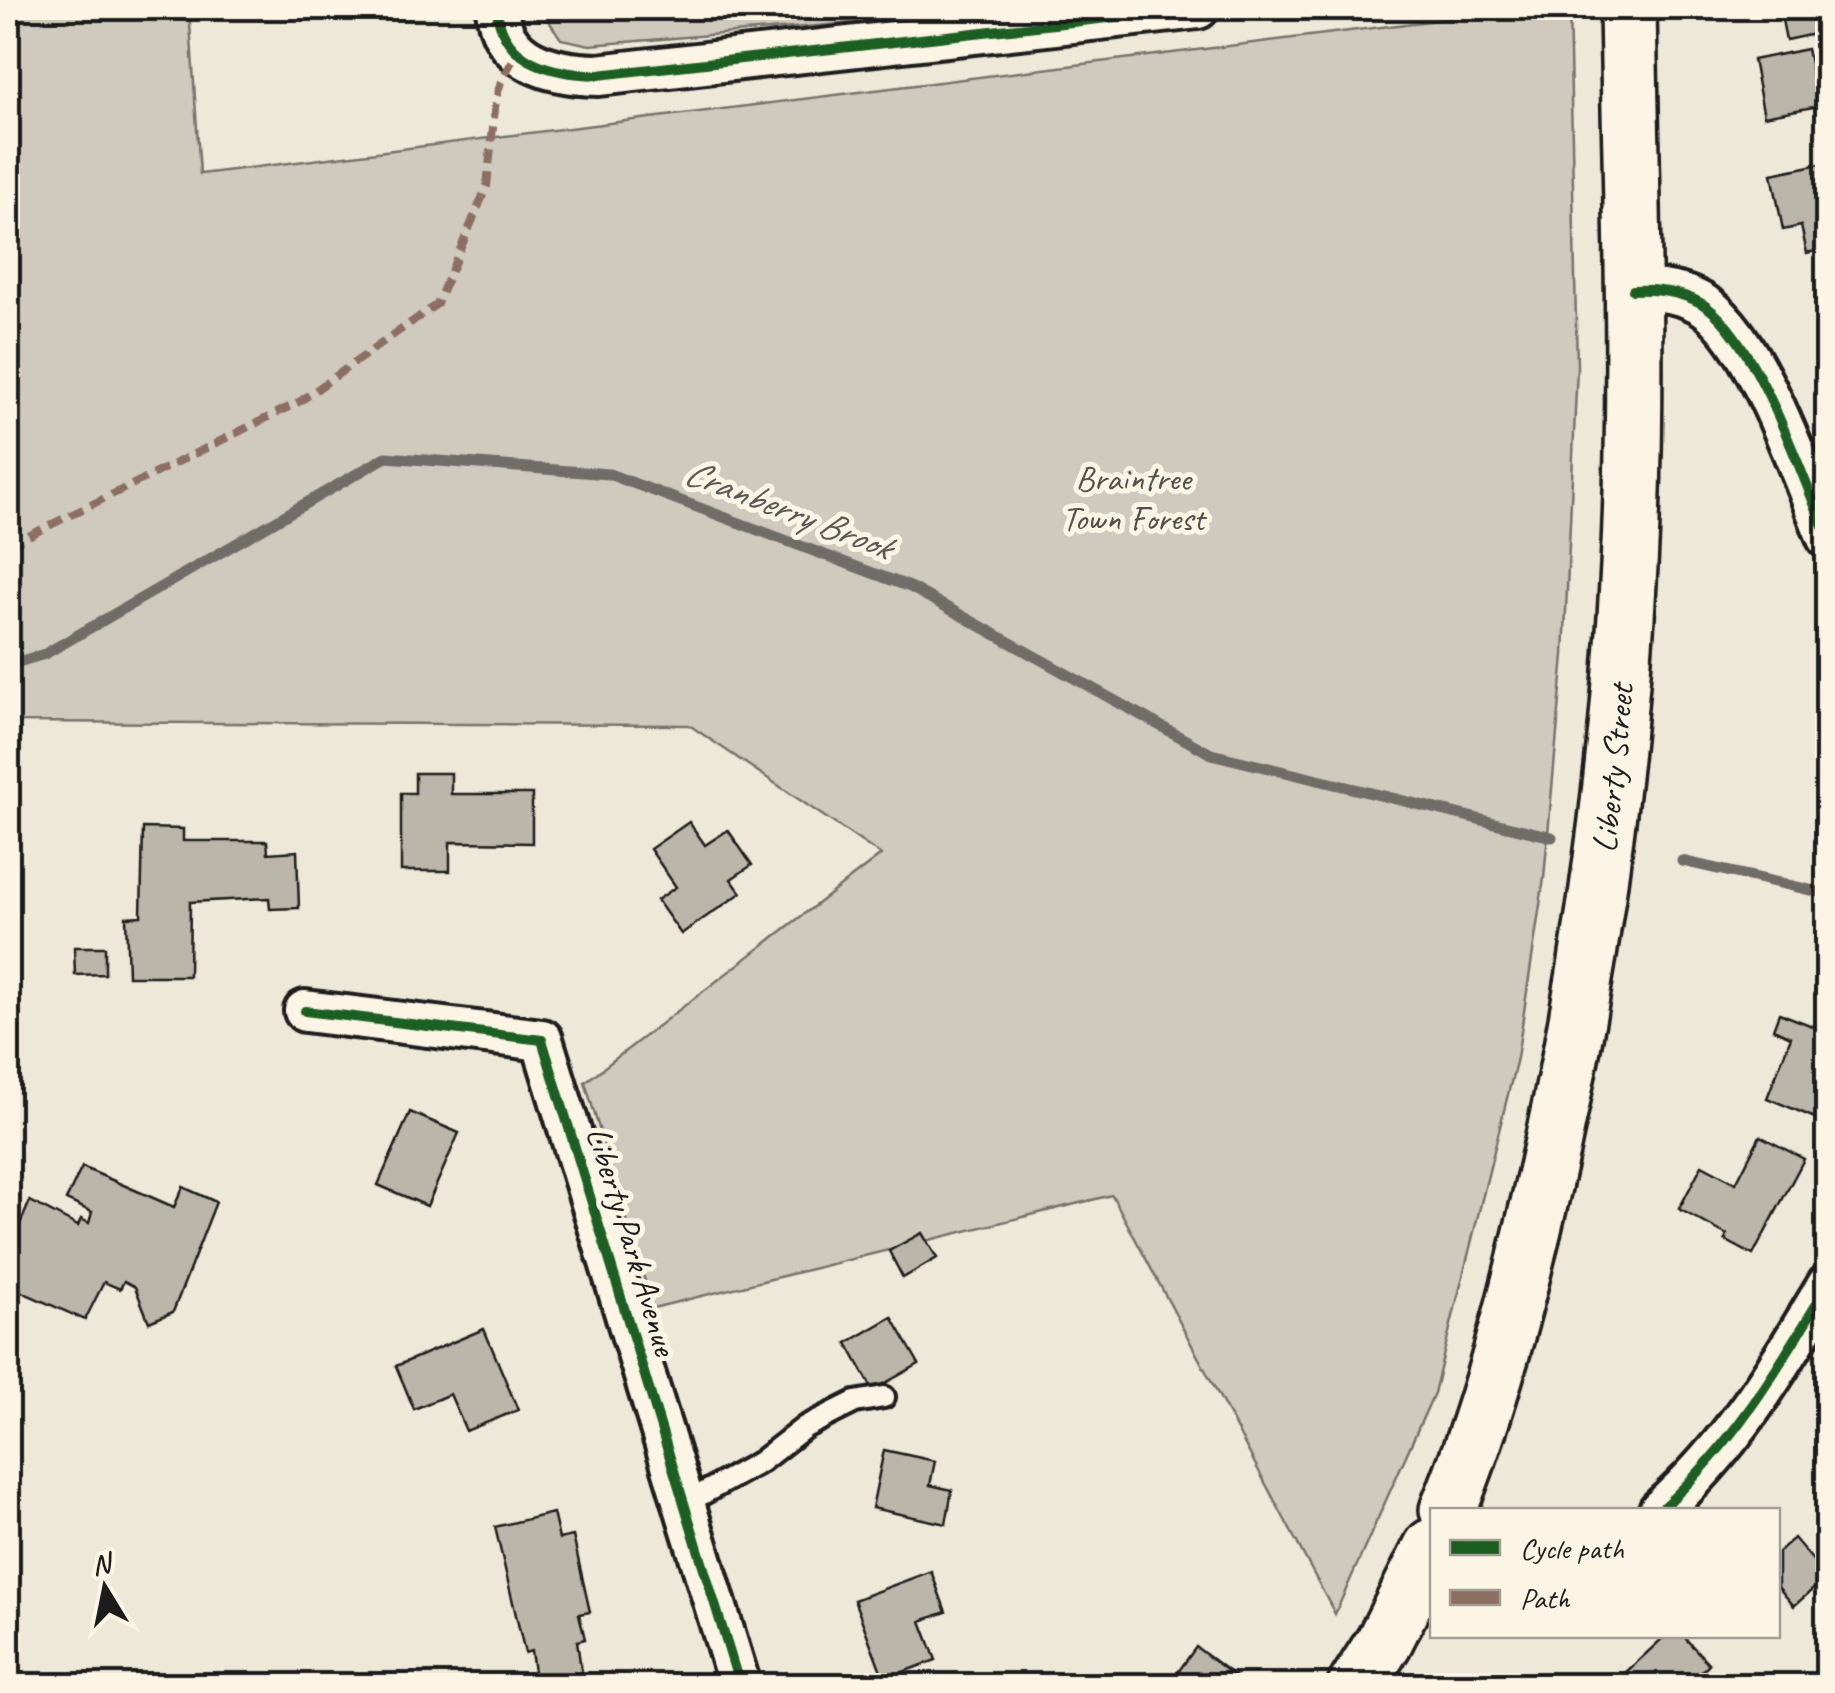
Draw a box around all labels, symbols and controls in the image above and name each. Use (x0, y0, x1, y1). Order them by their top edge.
water label: Cranberry Brook (678, 448, 904, 572)
park label: Braintree Town Forest (1062, 456, 1208, 541)
street label: Liberty Street (1581, 679, 1644, 855)
street label: Liberty Park Avenue (576, 1121, 689, 1363)
legend (1430, 1508, 1780, 1638)
text: Cycle path (1520, 1529, 1624, 1567)
north arrow (55, 1538, 155, 1638)
text: N (89, 1544, 117, 1583)
text: Path (1520, 1579, 1571, 1617)

